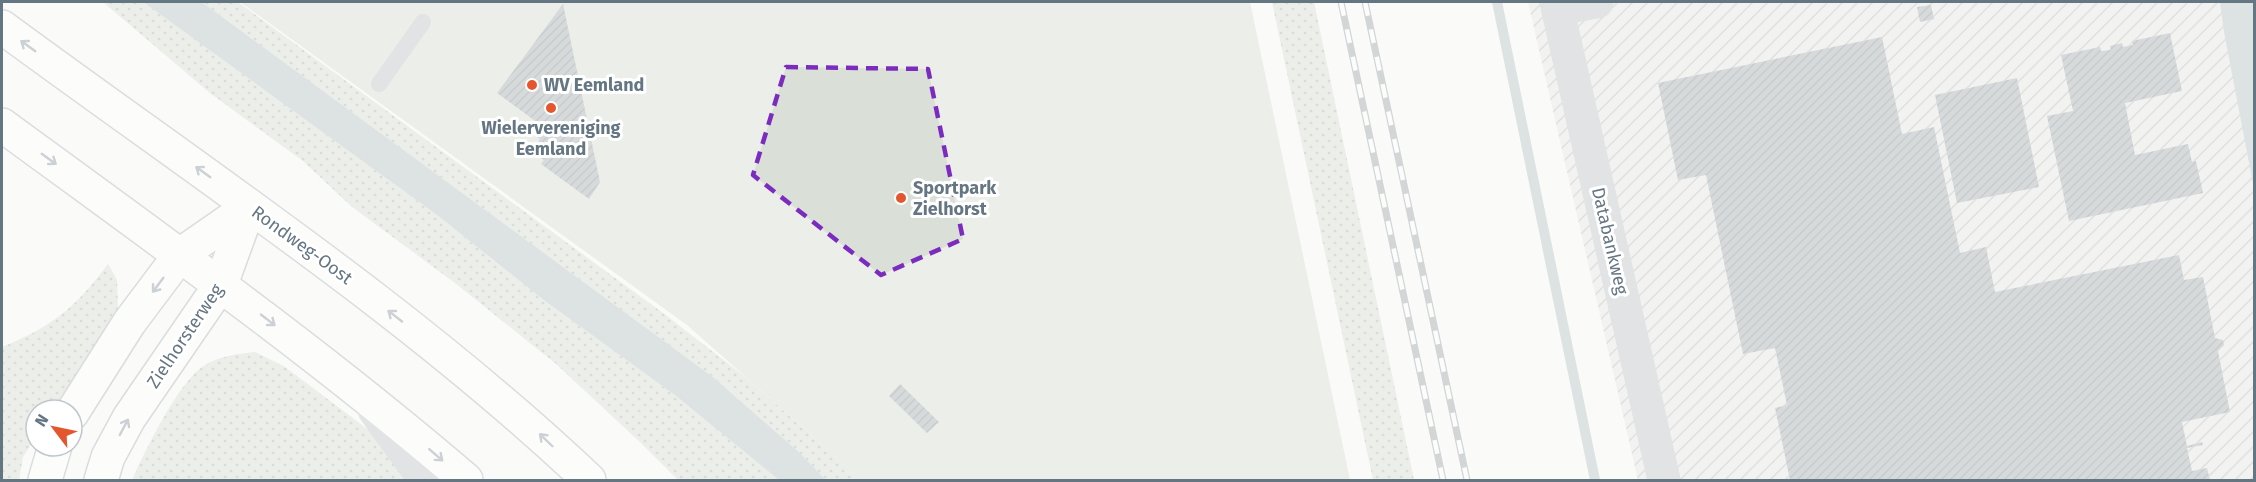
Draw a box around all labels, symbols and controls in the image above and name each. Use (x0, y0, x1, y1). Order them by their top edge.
one-way arrow (20, 40, 36, 53)
place label: WV Eemland (544, 74, 644, 96)
marker: WV Eemland (525, 78, 539, 92)
marker: Wielervereniging Eemland (544, 101, 558, 115)
place label: Wielervereniging Eemland (481, 117, 621, 160)
one-way arrow (40, 153, 56, 165)
one-way arrow (195, 166, 211, 178)
place label: Sportpark Zielhorst (913, 177, 997, 220)
street label: Databankweg (1587, 185, 1633, 297)
marker: Sportpark Zielhorst (894, 191, 908, 205)
street label: Rondweg-Oost (247, 201, 357, 289)
one-way arrow (151, 276, 164, 292)
street label: Zielhorsterweg (142, 279, 228, 392)
one-way arrow (388, 310, 404, 323)
one-way arrow (259, 314, 275, 327)
north arrow (24, 398, 84, 458)
text: N (31, 411, 53, 430)
one-way arrow (118, 419, 130, 436)
one-way arrow (539, 433, 554, 447)
one-way arrow (428, 448, 443, 462)

